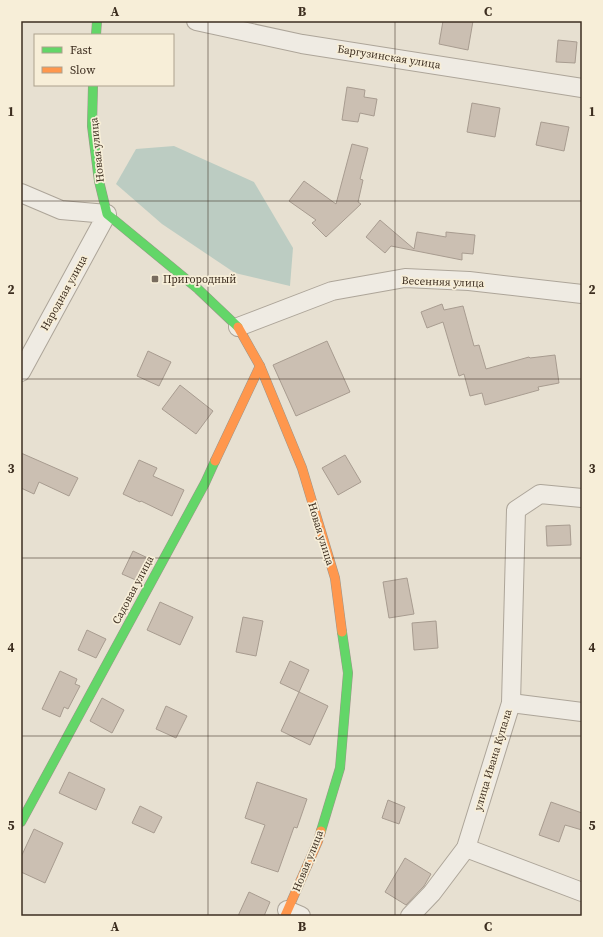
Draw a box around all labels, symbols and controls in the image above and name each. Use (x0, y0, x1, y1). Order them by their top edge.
text: A (111, 3, 120, 20)
text: B (298, 3, 307, 20)
text: C (484, 3, 492, 20)
legend (34, 34, 174, 86)
street label: Баргузинская улица (336, 41, 442, 73)
text: Fast (70, 42, 92, 58)
text: Slow (70, 62, 96, 78)
text: 1 (7, 103, 15, 120)
text: 1 (588, 103, 596, 120)
street label: Новая улица (86, 116, 108, 183)
street label: Народная улица (37, 252, 91, 333)
place label: Пригородный (163, 272, 236, 287)
street label: Весенняя улица (401, 273, 485, 291)
marker: Пригородный (150, 274, 160, 284)
text: 2 (7, 281, 15, 298)
text: 2 (588, 281, 596, 298)
text: 3 (7, 460, 15, 477)
text: 3 (588, 460, 596, 477)
street label: Новая улица (304, 501, 338, 568)
street label: Садовая улица (109, 553, 158, 627)
text: 4 (7, 639, 15, 656)
text: 4 (588, 639, 596, 656)
street label: улица Ивана Купала (470, 707, 516, 813)
text: 5 (7, 817, 15, 834)
text: 5 (588, 817, 596, 834)
street label: Новая улица (289, 828, 327, 894)
text: A (111, 918, 120, 935)
text: B (298, 918, 307, 935)
text: C (484, 918, 492, 935)

